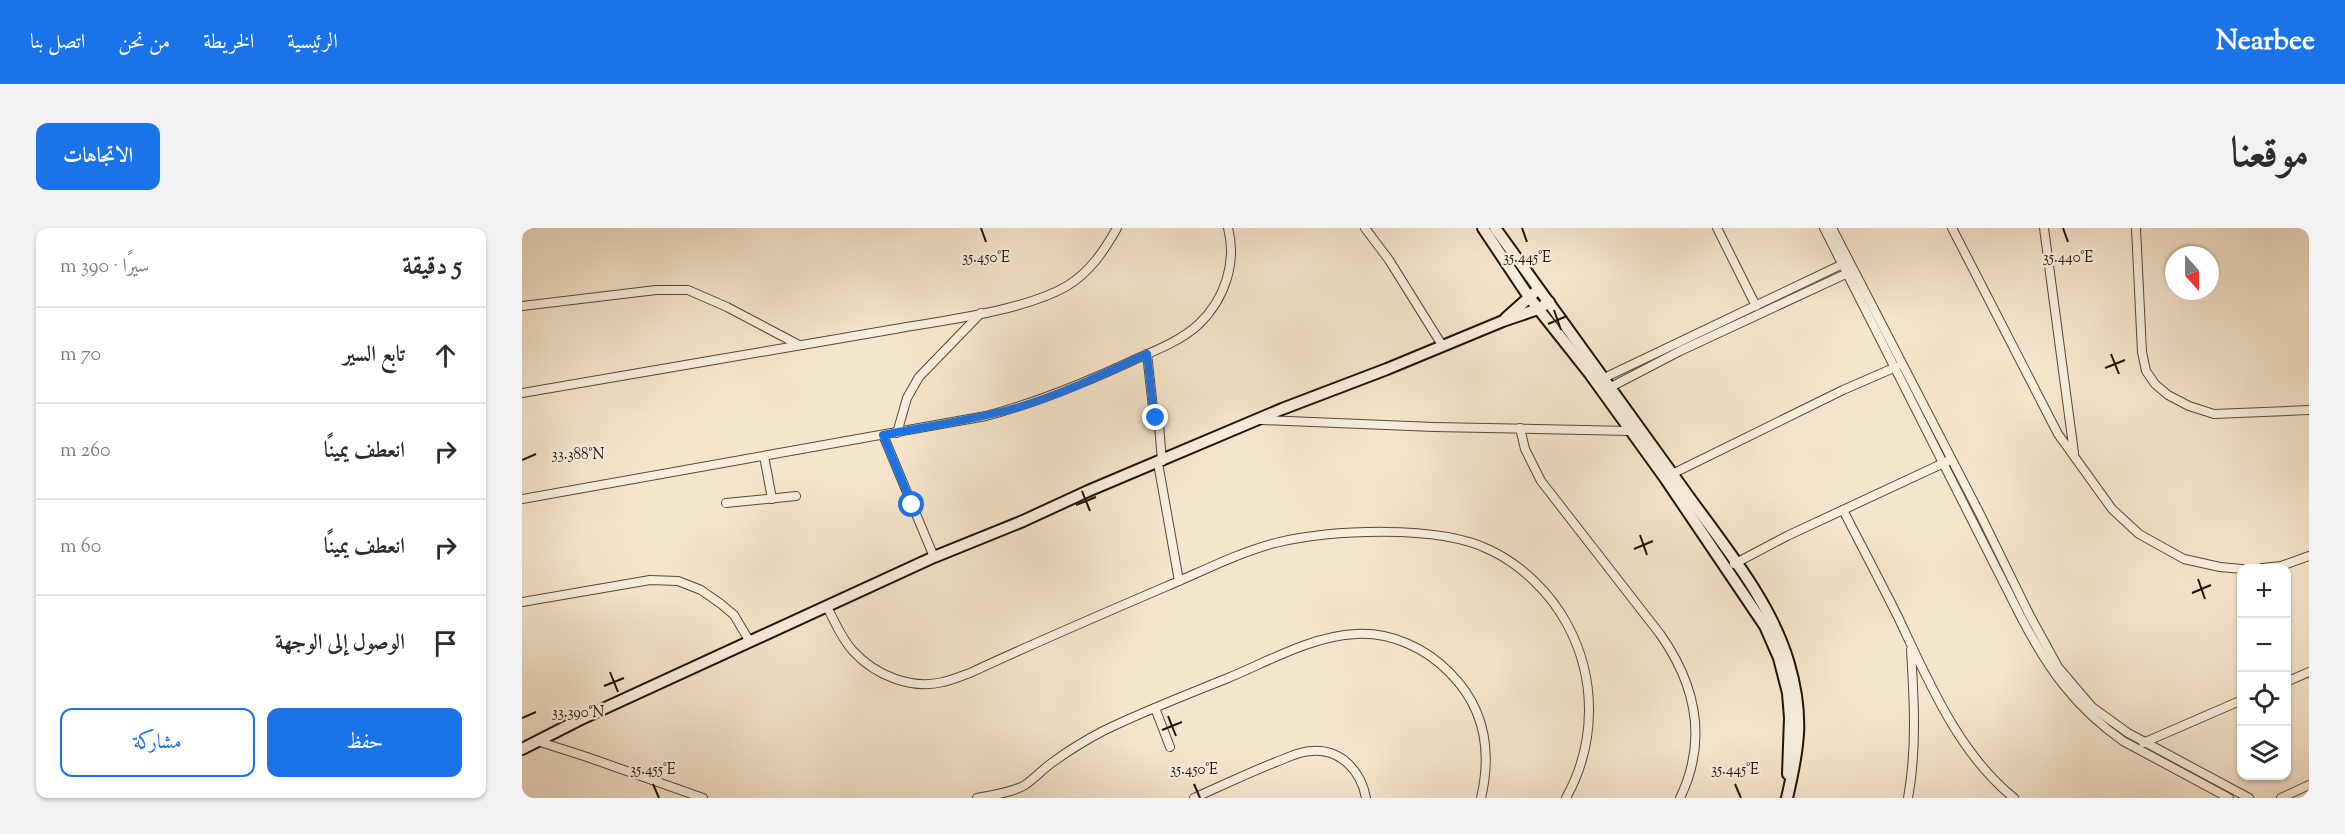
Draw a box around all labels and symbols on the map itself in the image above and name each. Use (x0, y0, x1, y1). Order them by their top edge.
north arrow (2165, 246, 2219, 300)
text: 35.450°E (962, 248, 1010, 269)
text: 35.445°E (1503, 248, 1551, 269)
text: 35.440°E (2043, 248, 2093, 269)
route end (1142, 404, 1168, 430)
text: 33.388°N (552, 445, 604, 466)
route start (898, 491, 924, 517)
text: 33.390°N (552, 703, 604, 724)
text: 35.455°E (630, 760, 676, 781)
text: 35.450°E (1170, 760, 1218, 781)
text: 35.445°E (1711, 760, 1759, 781)

